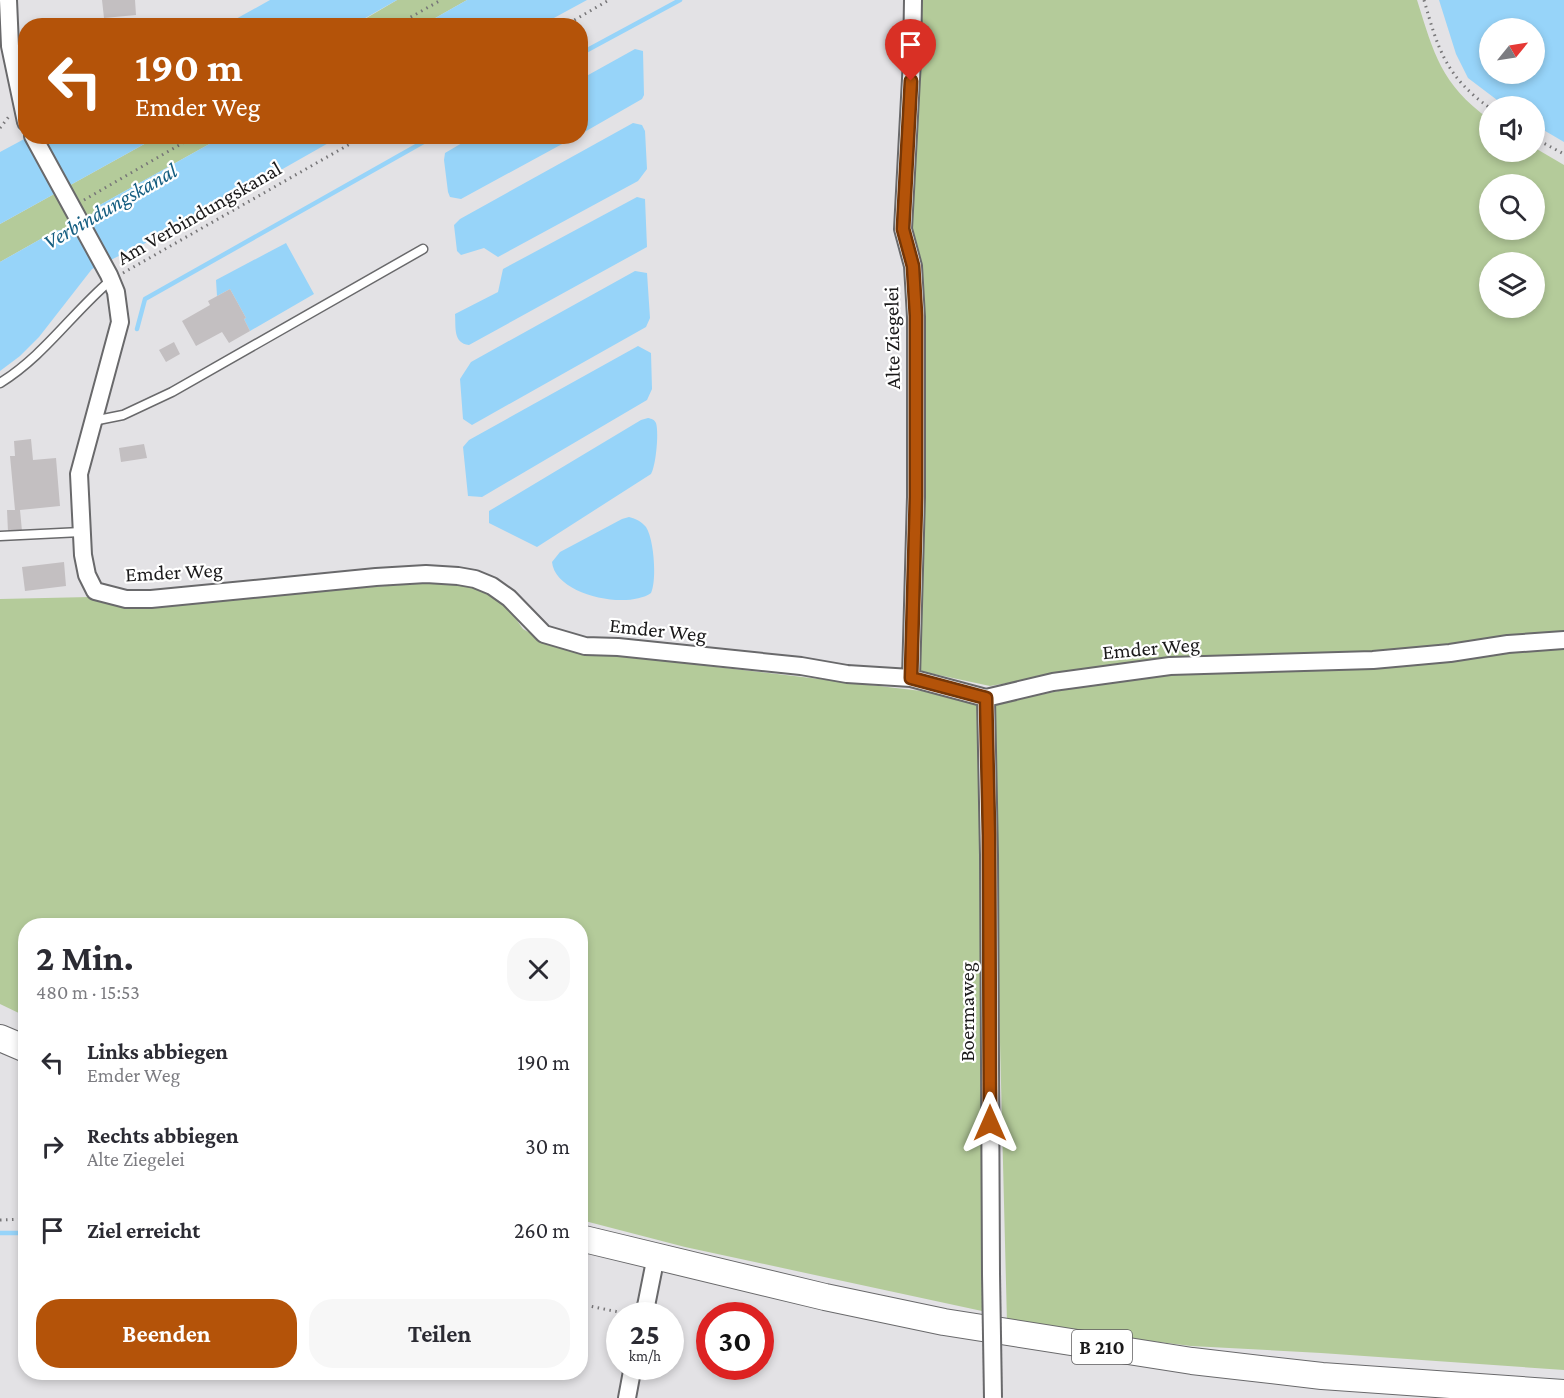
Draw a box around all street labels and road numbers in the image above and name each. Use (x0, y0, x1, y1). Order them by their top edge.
street label: Am Verbindungskanal (112, 156, 286, 270)
street label: Alte Ziegelei (879, 286, 905, 390)
street label: Emder Weg (125, 557, 223, 587)
street label: Emder Weg (608, 613, 708, 647)
street label: Emder Weg (1101, 632, 1201, 664)
street label: Boermaweg (955, 962, 979, 1062)
road number: B 210 (1072, 1330, 1132, 1364)

